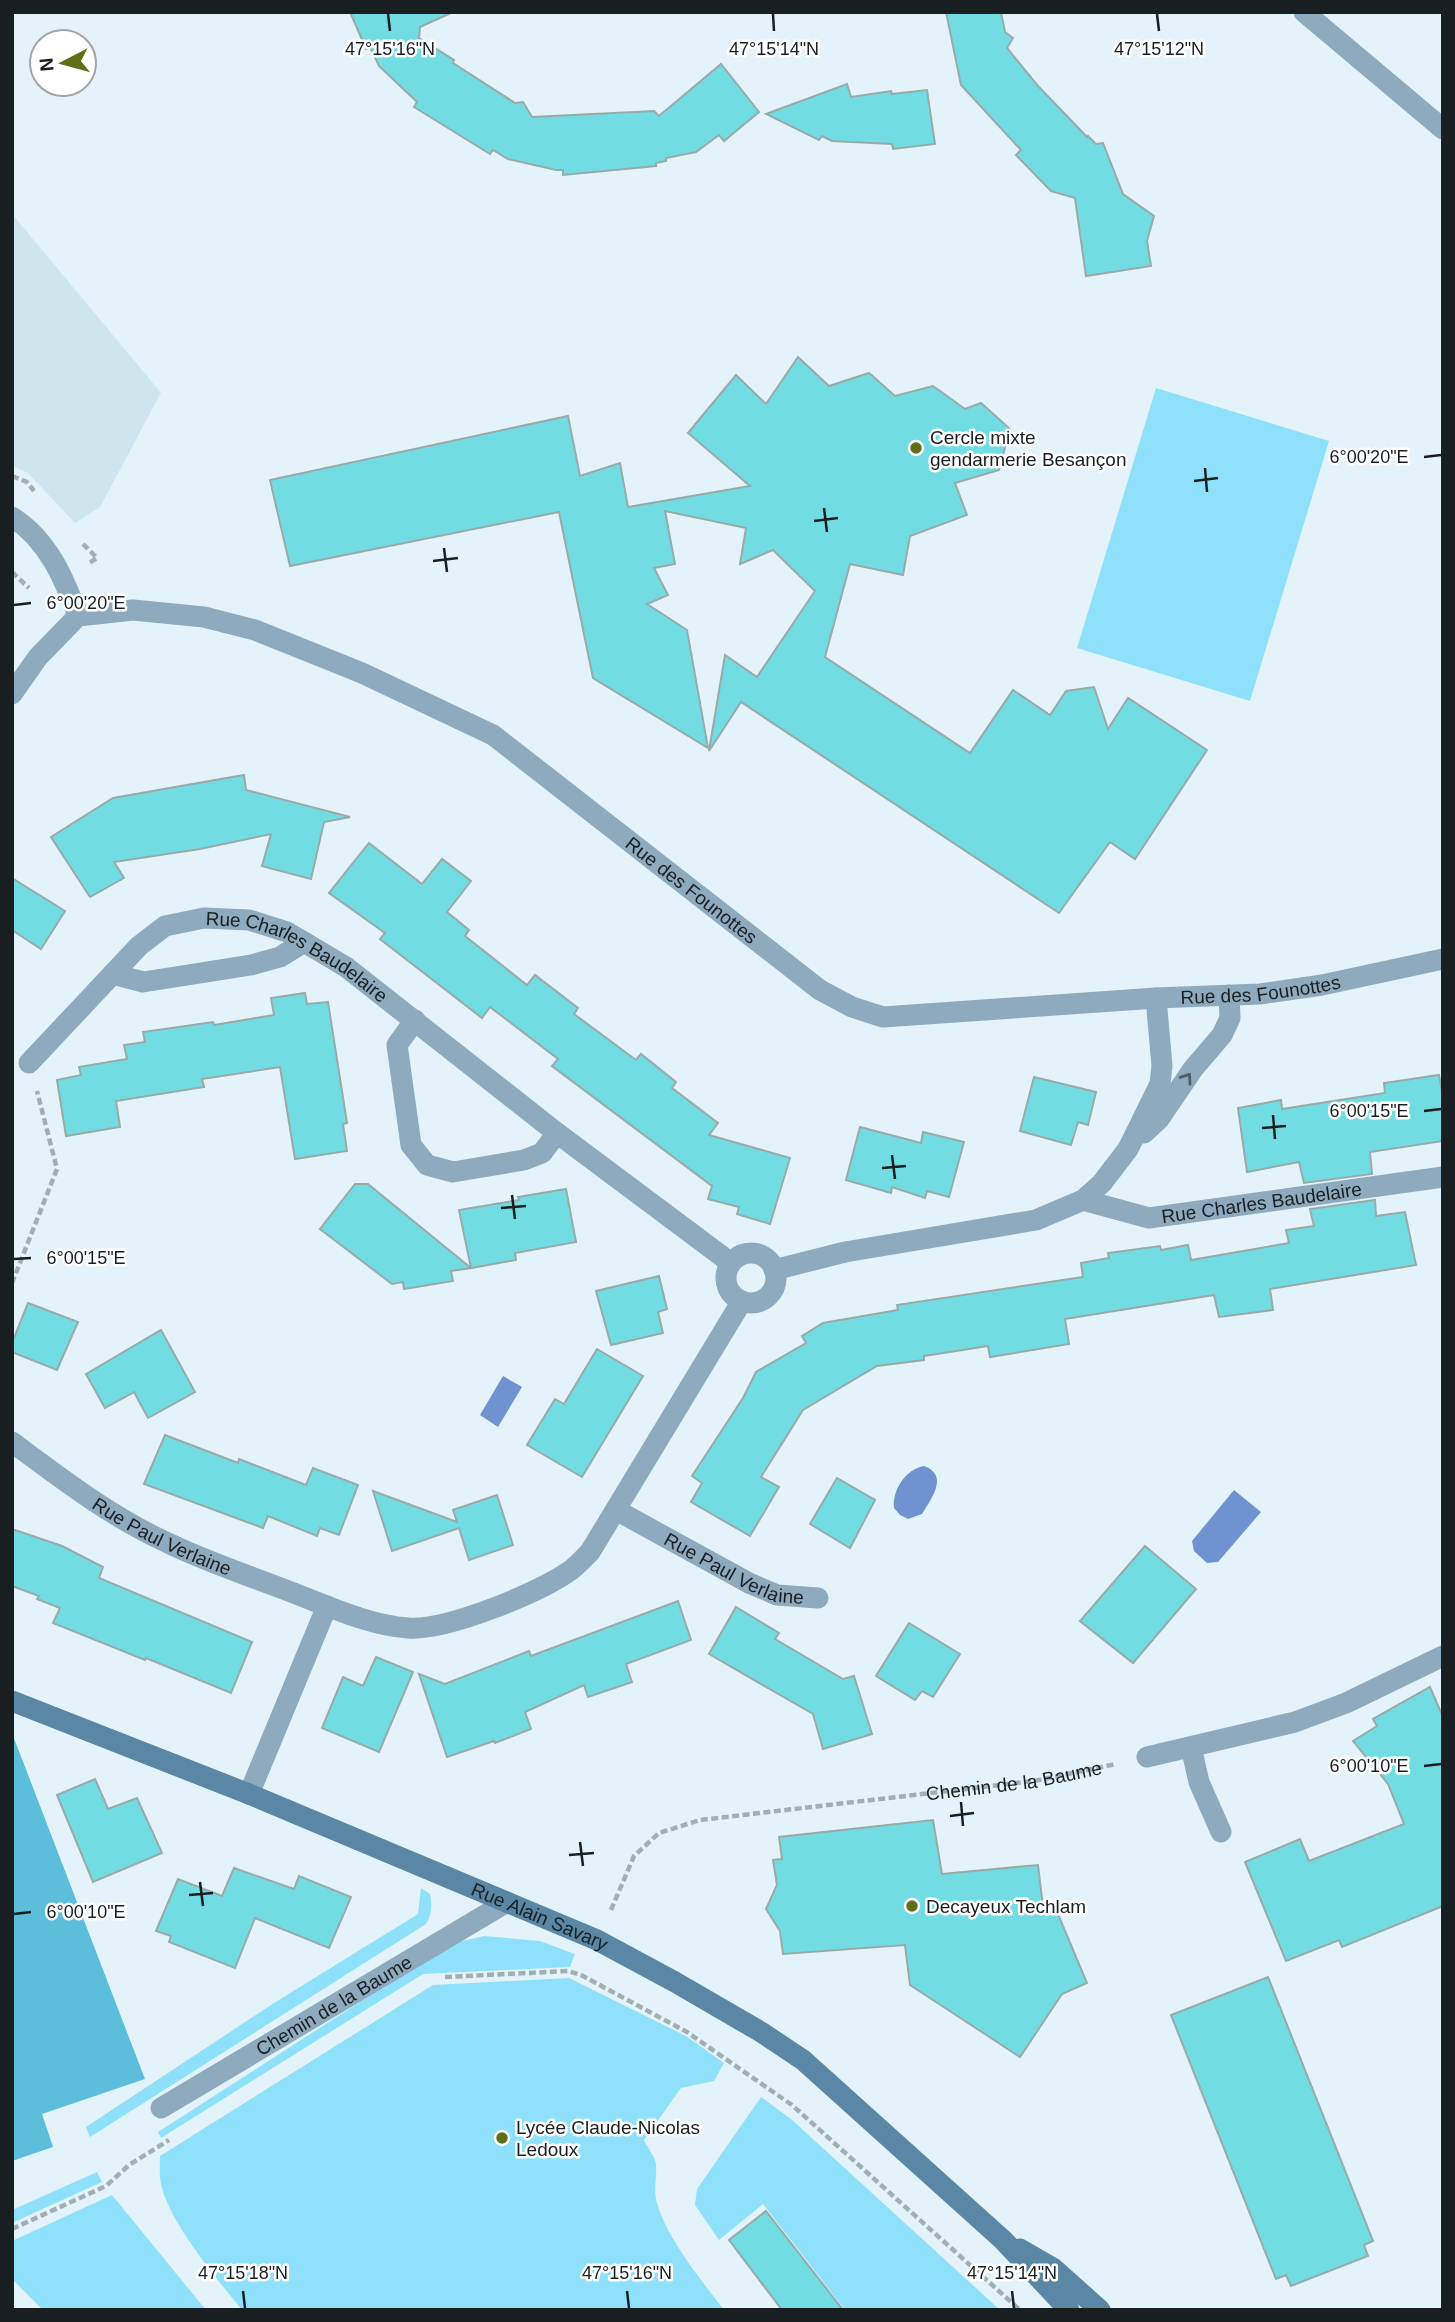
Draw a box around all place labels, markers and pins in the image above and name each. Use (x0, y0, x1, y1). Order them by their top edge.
place label: Cercle mixte gendarmerie Besançon (930, 427, 1126, 470)
marker: Cercle mixte gendarmerie Besançon (908, 440, 924, 456)
place label: Decayeux Techlam (926, 1896, 1086, 1917)
marker: Decayeux Techlam (904, 1898, 920, 1914)
place label: Lycée Claude-Nicolas Ledoux (516, 2117, 700, 2160)
marker: Lycée Claude-Nicolas Ledoux (494, 2130, 510, 2146)

